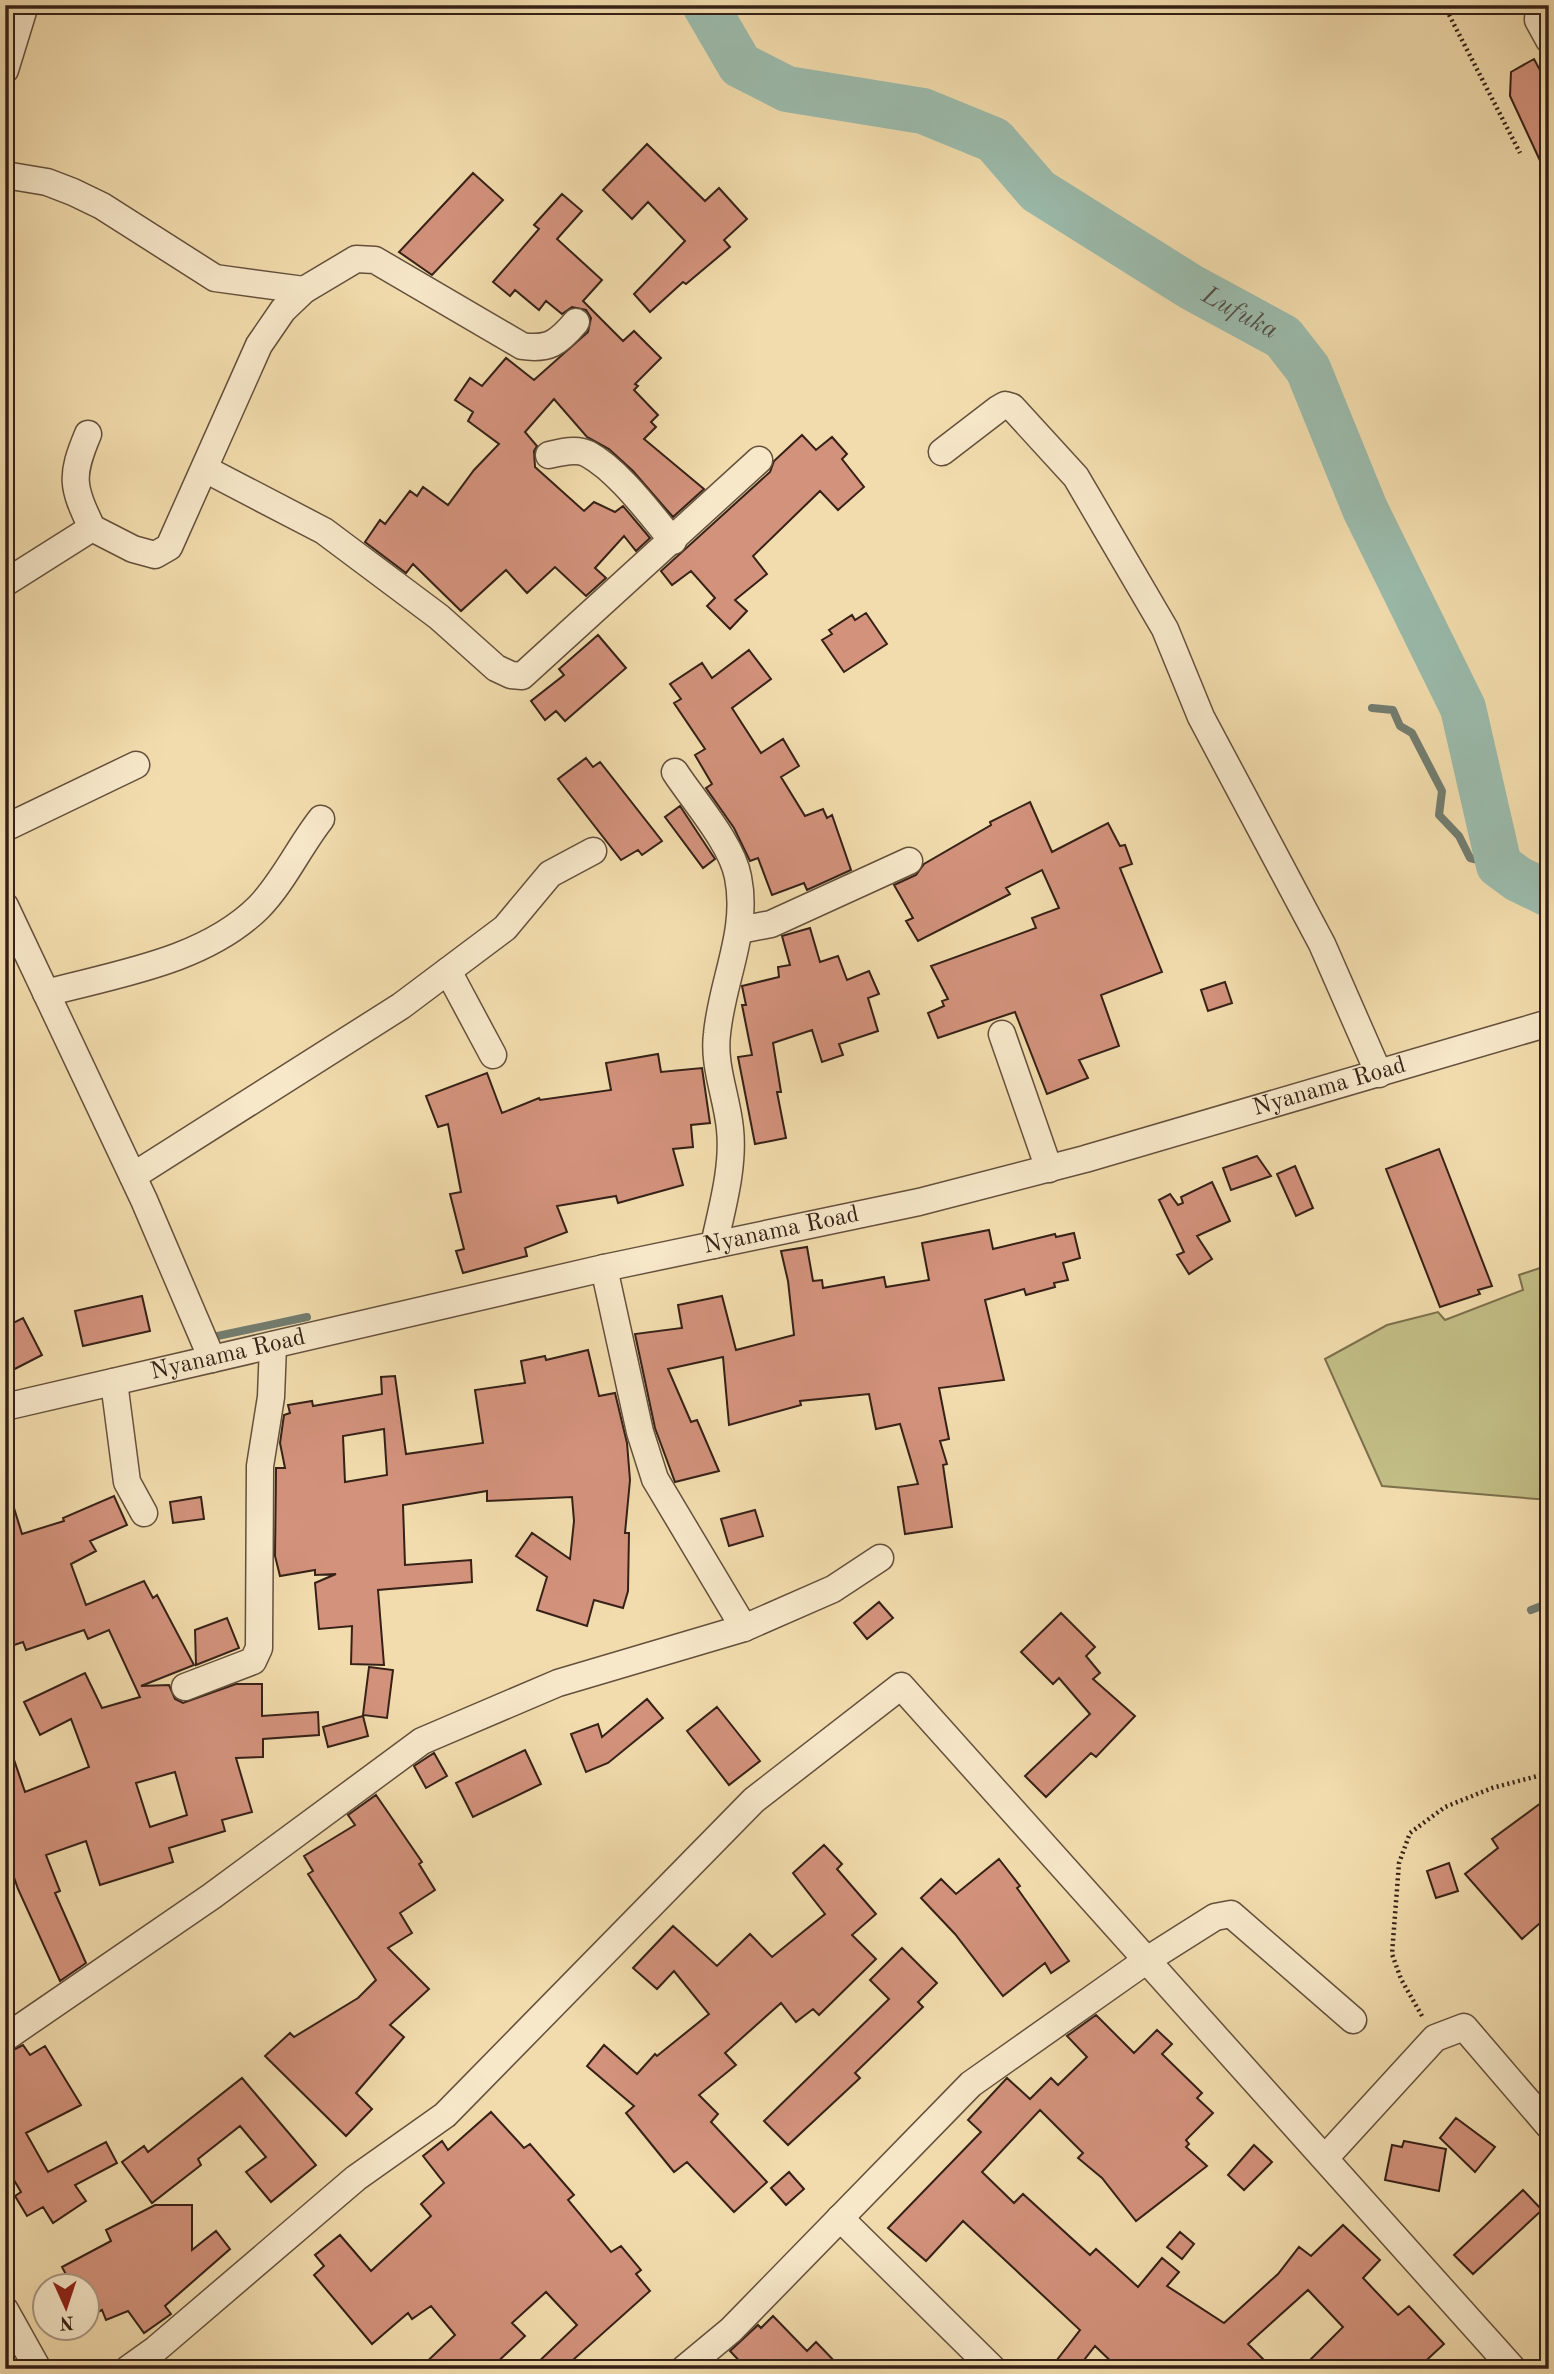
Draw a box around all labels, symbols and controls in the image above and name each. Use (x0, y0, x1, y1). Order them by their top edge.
water label: Lufuka (1196, 282, 1282, 345)
street label: Nyanama Road (1250, 1054, 1409, 1121)
street label: Nyanama Road (701, 1203, 861, 1259)
street label: Nyanama Road (148, 1326, 308, 1385)
north arrow (32, 2272, 102, 2342)
text: N (59, 2312, 75, 2331)

